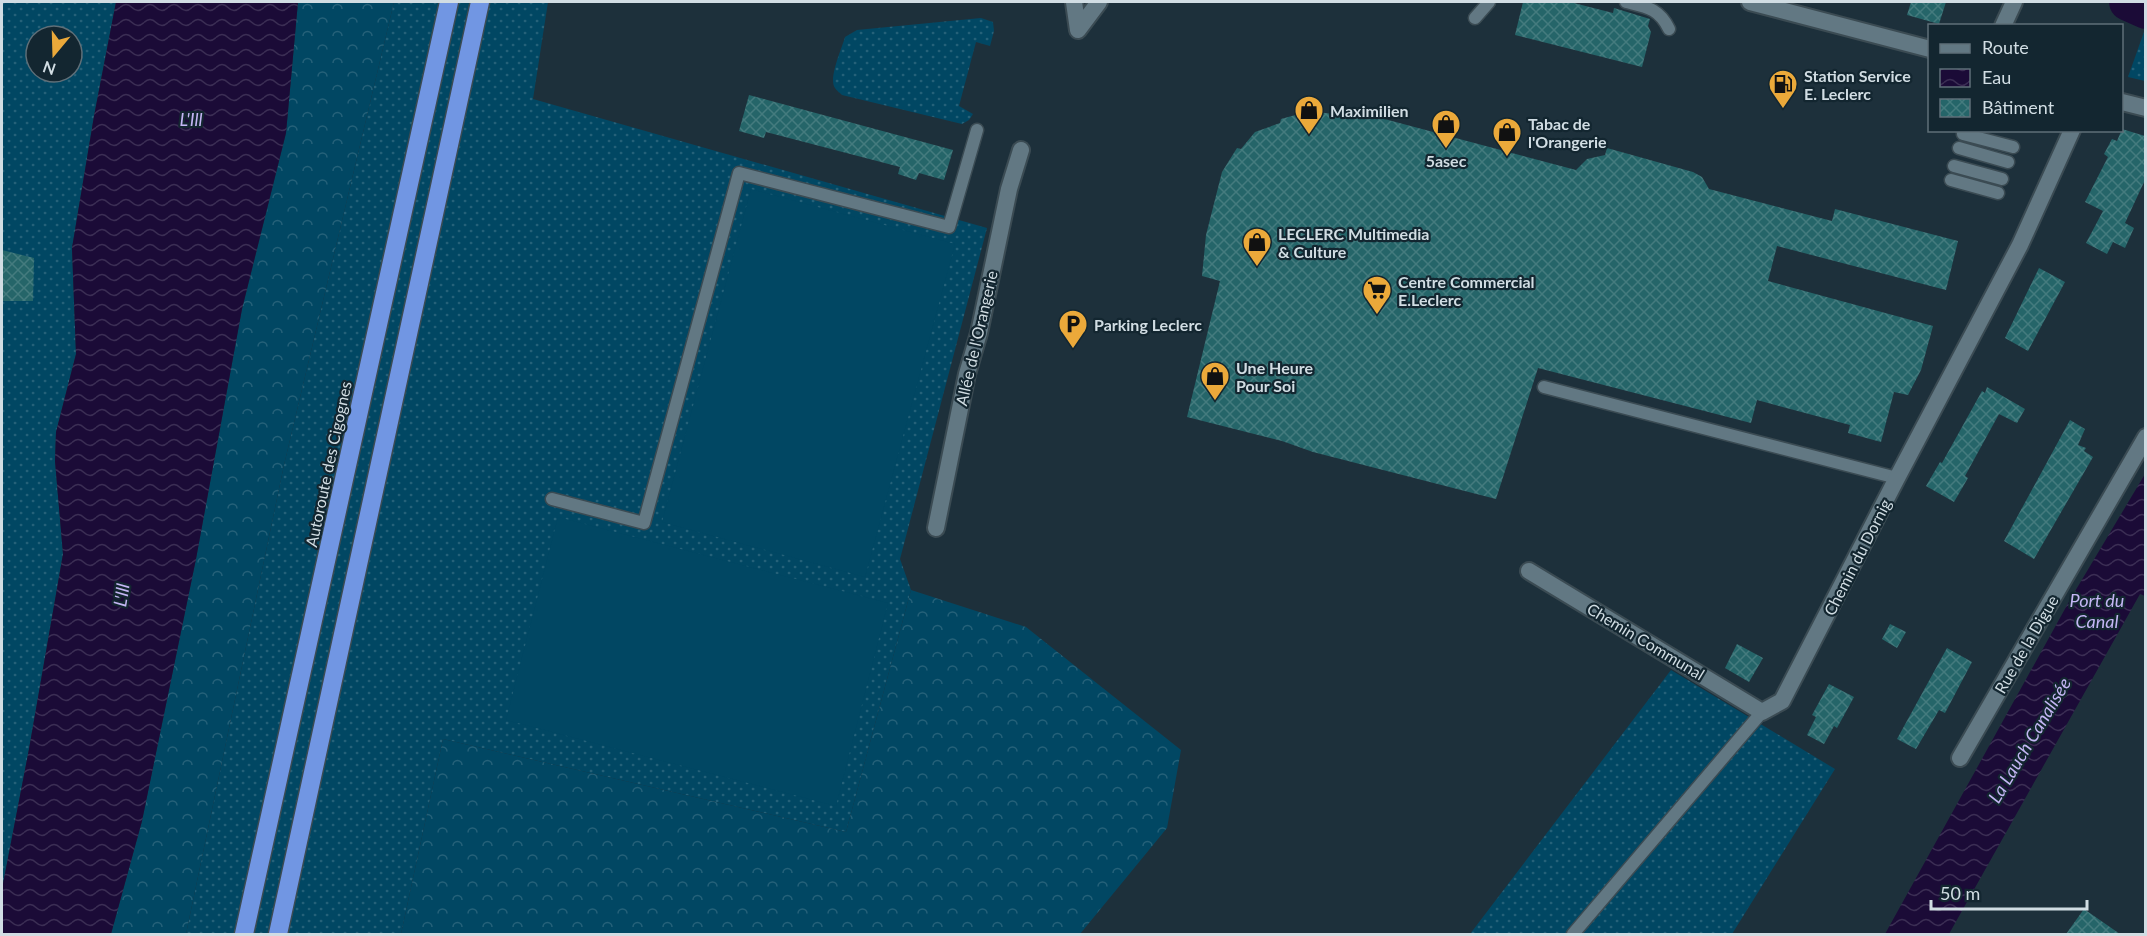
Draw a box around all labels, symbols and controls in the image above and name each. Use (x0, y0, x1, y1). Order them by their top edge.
north arrow (24, 24, 84, 84)
legend (1928, 24, 2123, 132)
text: Route (1982, 36, 2029, 58)
text: N (40, 58, 58, 80)
place label: Station Service E. Leclerc (1804, 66, 1911, 103)
text: Eau (1982, 66, 2011, 88)
fuel station icon: Station Service E. Leclerc (1767, 68, 1799, 110)
shop icon: Maximilien (1293, 94, 1325, 136)
text: Bâtiment (1982, 96, 2055, 118)
place label: Maximilien (1330, 101, 1409, 120)
water label: L'Ill (179, 108, 203, 130)
shop icon: 5asec (1430, 108, 1462, 150)
place label: Tabac de l'Orangerie (1528, 114, 1607, 151)
shop icon: Tabac de l'Orangerie (1491, 116, 1523, 158)
place label: 5asec (1426, 151, 1467, 170)
place label: LECLERC Multimedia & Culture (1278, 224, 1429, 261)
shop icon: LECLERC Multimedia & Culture (1241, 226, 1273, 268)
street label: Allée de l'Orangerie (951, 269, 1001, 407)
place label: Centre Commercial E.Leclerc (1398, 272, 1535, 309)
supermarket icon: Centre Commercial E.Leclerc (1361, 274, 1393, 316)
parking icon: Parking Leclerc (1057, 308, 1089, 350)
place label: Parking Leclerc (1094, 315, 1202, 334)
place label: Une Heure Pour Soi (1236, 358, 1313, 395)
shop icon: Une Heure Pour Soi (1199, 360, 1231, 402)
street label: Autoroute des Cigognes (301, 379, 355, 549)
street label: Chemin du Dornig (1819, 496, 1895, 618)
water label: L'Ill (108, 582, 134, 608)
water label: Port du Canal (2070, 589, 2124, 632)
street label: Rue de la Digue (1990, 592, 2062, 696)
street label: Chemin Communal (1584, 598, 1708, 684)
water label: La Lauch Canalisée (1983, 673, 2075, 807)
scale bar (1931, 873, 2087, 911)
text: 50 m (1940, 882, 1980, 904)

